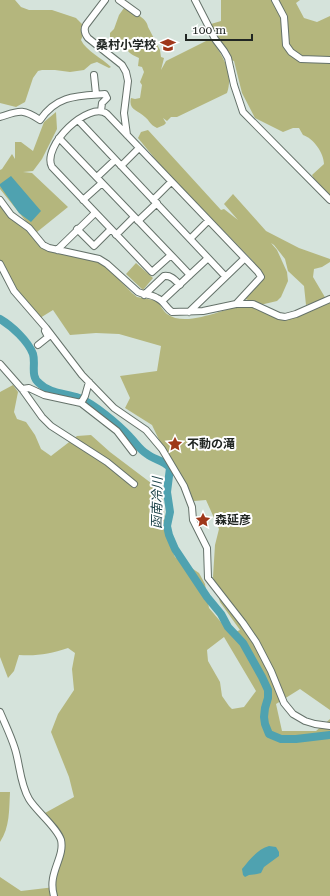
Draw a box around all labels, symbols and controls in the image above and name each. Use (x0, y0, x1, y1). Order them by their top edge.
scale bar (186, 16, 252, 42)
text: 100 m (192, 23, 226, 37)
school or university icon: 桑村小学校 (159, 36, 177, 54)
place label: 桑村小学校 (96, 38, 156, 52)
place icon: 不動の滝 (166, 435, 184, 453)
place label: 不動の滝 (187, 437, 235, 451)
water label: 函南冷川 (149, 475, 165, 529)
place icon: 森延彦 (194, 511, 212, 529)
place label: 森延彦 (215, 513, 251, 527)

